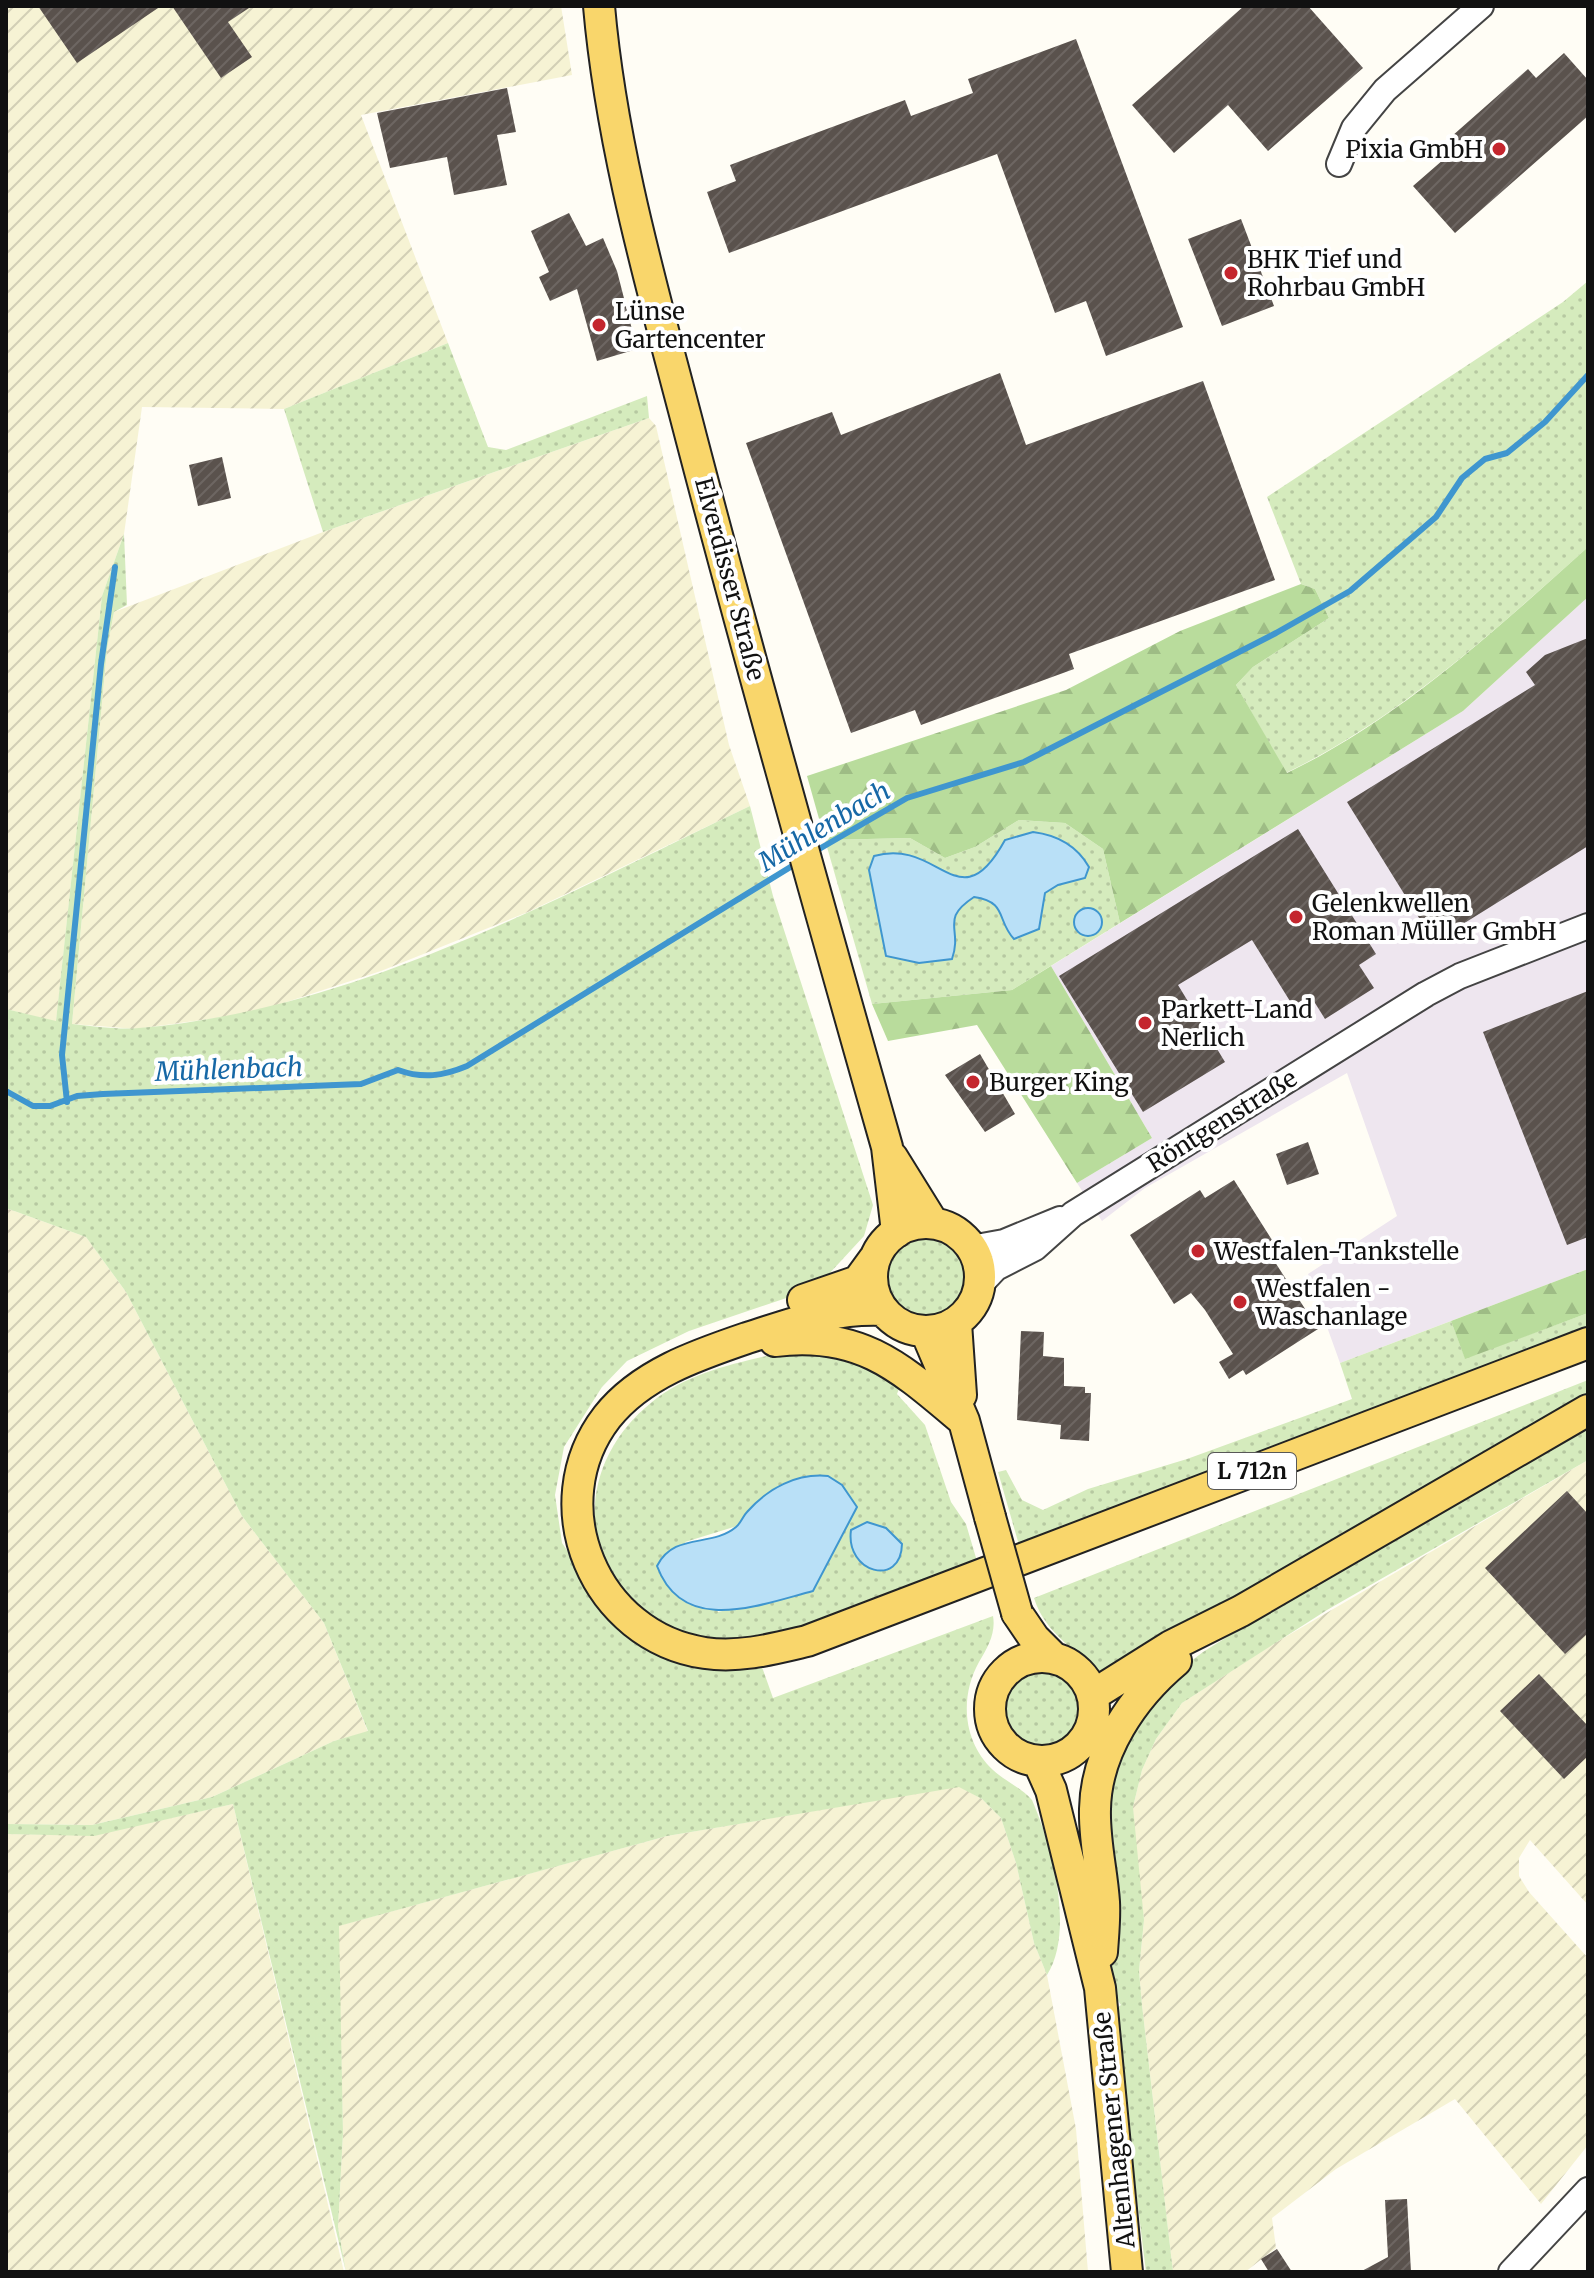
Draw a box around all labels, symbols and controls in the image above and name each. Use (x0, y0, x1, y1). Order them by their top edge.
place label: Pixia GmbH (1345, 134, 1483, 165)
marker: Pixia GmbH (1490, 140, 1508, 158)
place label: BHK Tief und Rohrbau GmbH (1247, 244, 1425, 303)
marker: BHK Tief und Rohrbau GmbH (1222, 264, 1240, 282)
place label: Lünse Gartencenter (615, 296, 766, 355)
marker: Lünse Gartencenter (590, 316, 608, 334)
street label: Elverdisser Straße (688, 474, 772, 684)
water label: Mühlenbach (751, 774, 896, 879)
place label: Gelenkwellen Roman Müller GmbH (1312, 888, 1557, 947)
marker: Gelenkwellen Roman Müller GmbH (1287, 908, 1305, 926)
place label: Parkett-Land Nerlich (1161, 994, 1313, 1053)
marker: Parkett-Land Nerlich (1136, 1014, 1154, 1032)
water label: Mühlenbach (154, 1050, 303, 1088)
street label: Röntgenstraße (1141, 1063, 1303, 1179)
place label: Burger King (989, 1067, 1129, 1098)
marker: Burger King (964, 1073, 982, 1091)
place label: Westfalen-Tankstelle (1213, 1236, 1459, 1267)
marker: Westfalen-Tankstelle (1189, 1242, 1207, 1260)
place label: Westfalen - Waschanlage (1255, 1273, 1407, 1332)
marker: Westfalen - Waschanlage (1231, 1293, 1249, 1311)
road number: L 712n (1208, 1453, 1296, 1489)
street label: Altenhagener Straße (1086, 2010, 1142, 2251)

